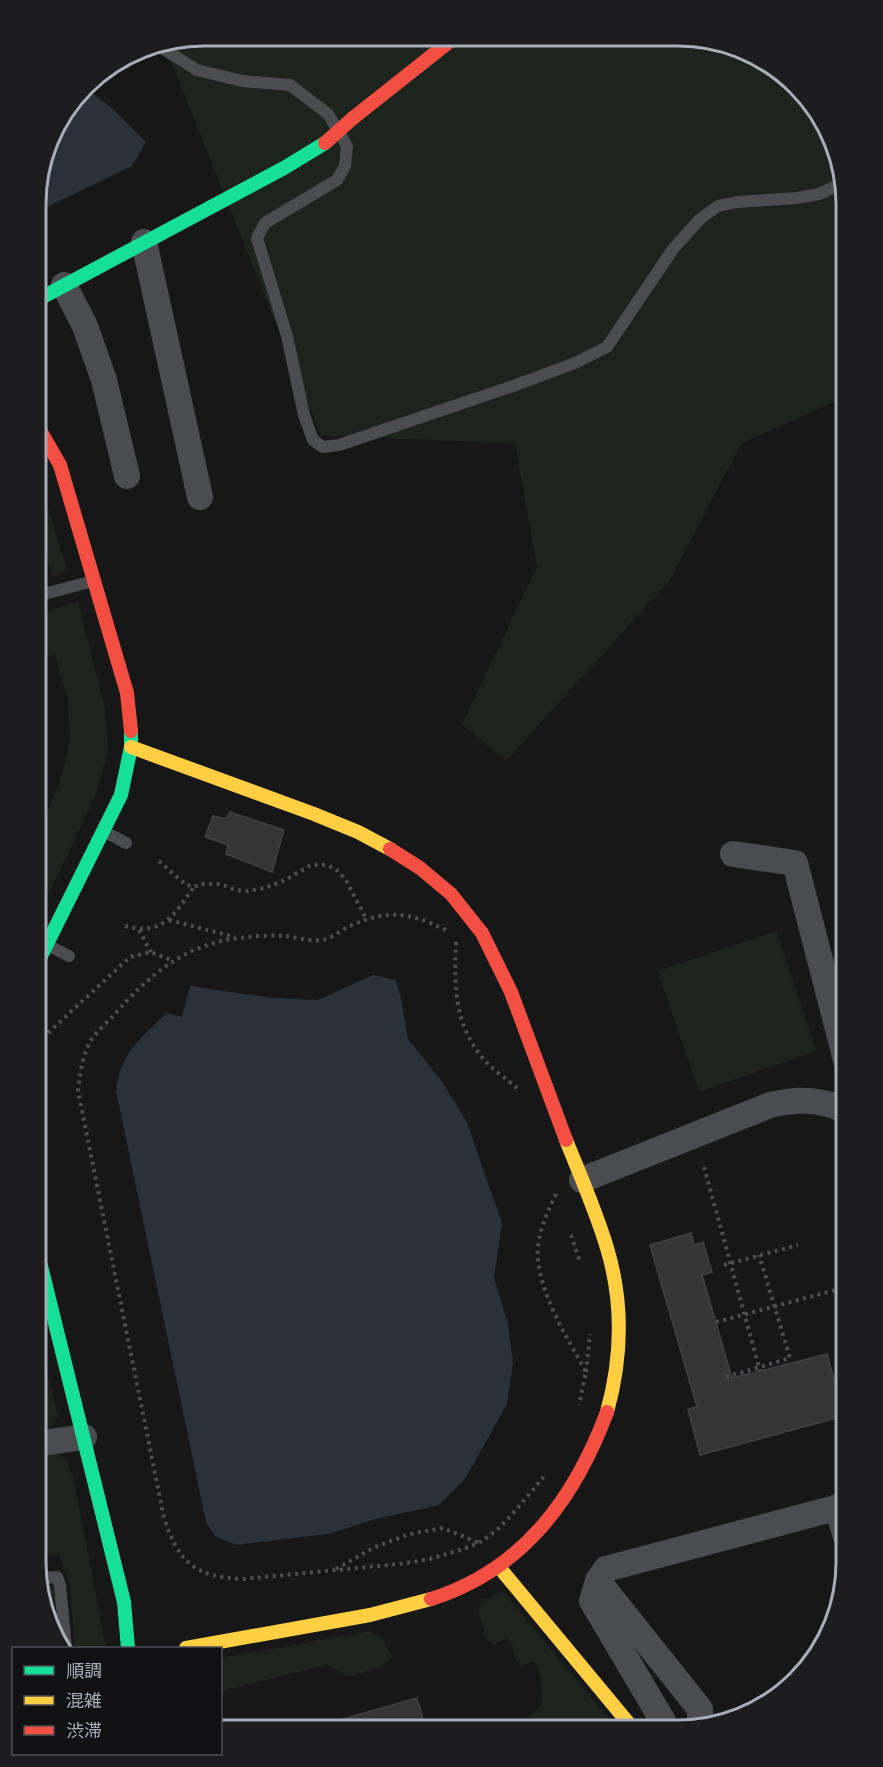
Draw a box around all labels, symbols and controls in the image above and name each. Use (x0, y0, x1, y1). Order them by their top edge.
legend (12, 1647, 222, 1755)
text: 順調 (66, 1660, 102, 1682)
text: 混雑 (66, 1690, 102, 1712)
text: 渋滞 (66, 1720, 102, 1742)

